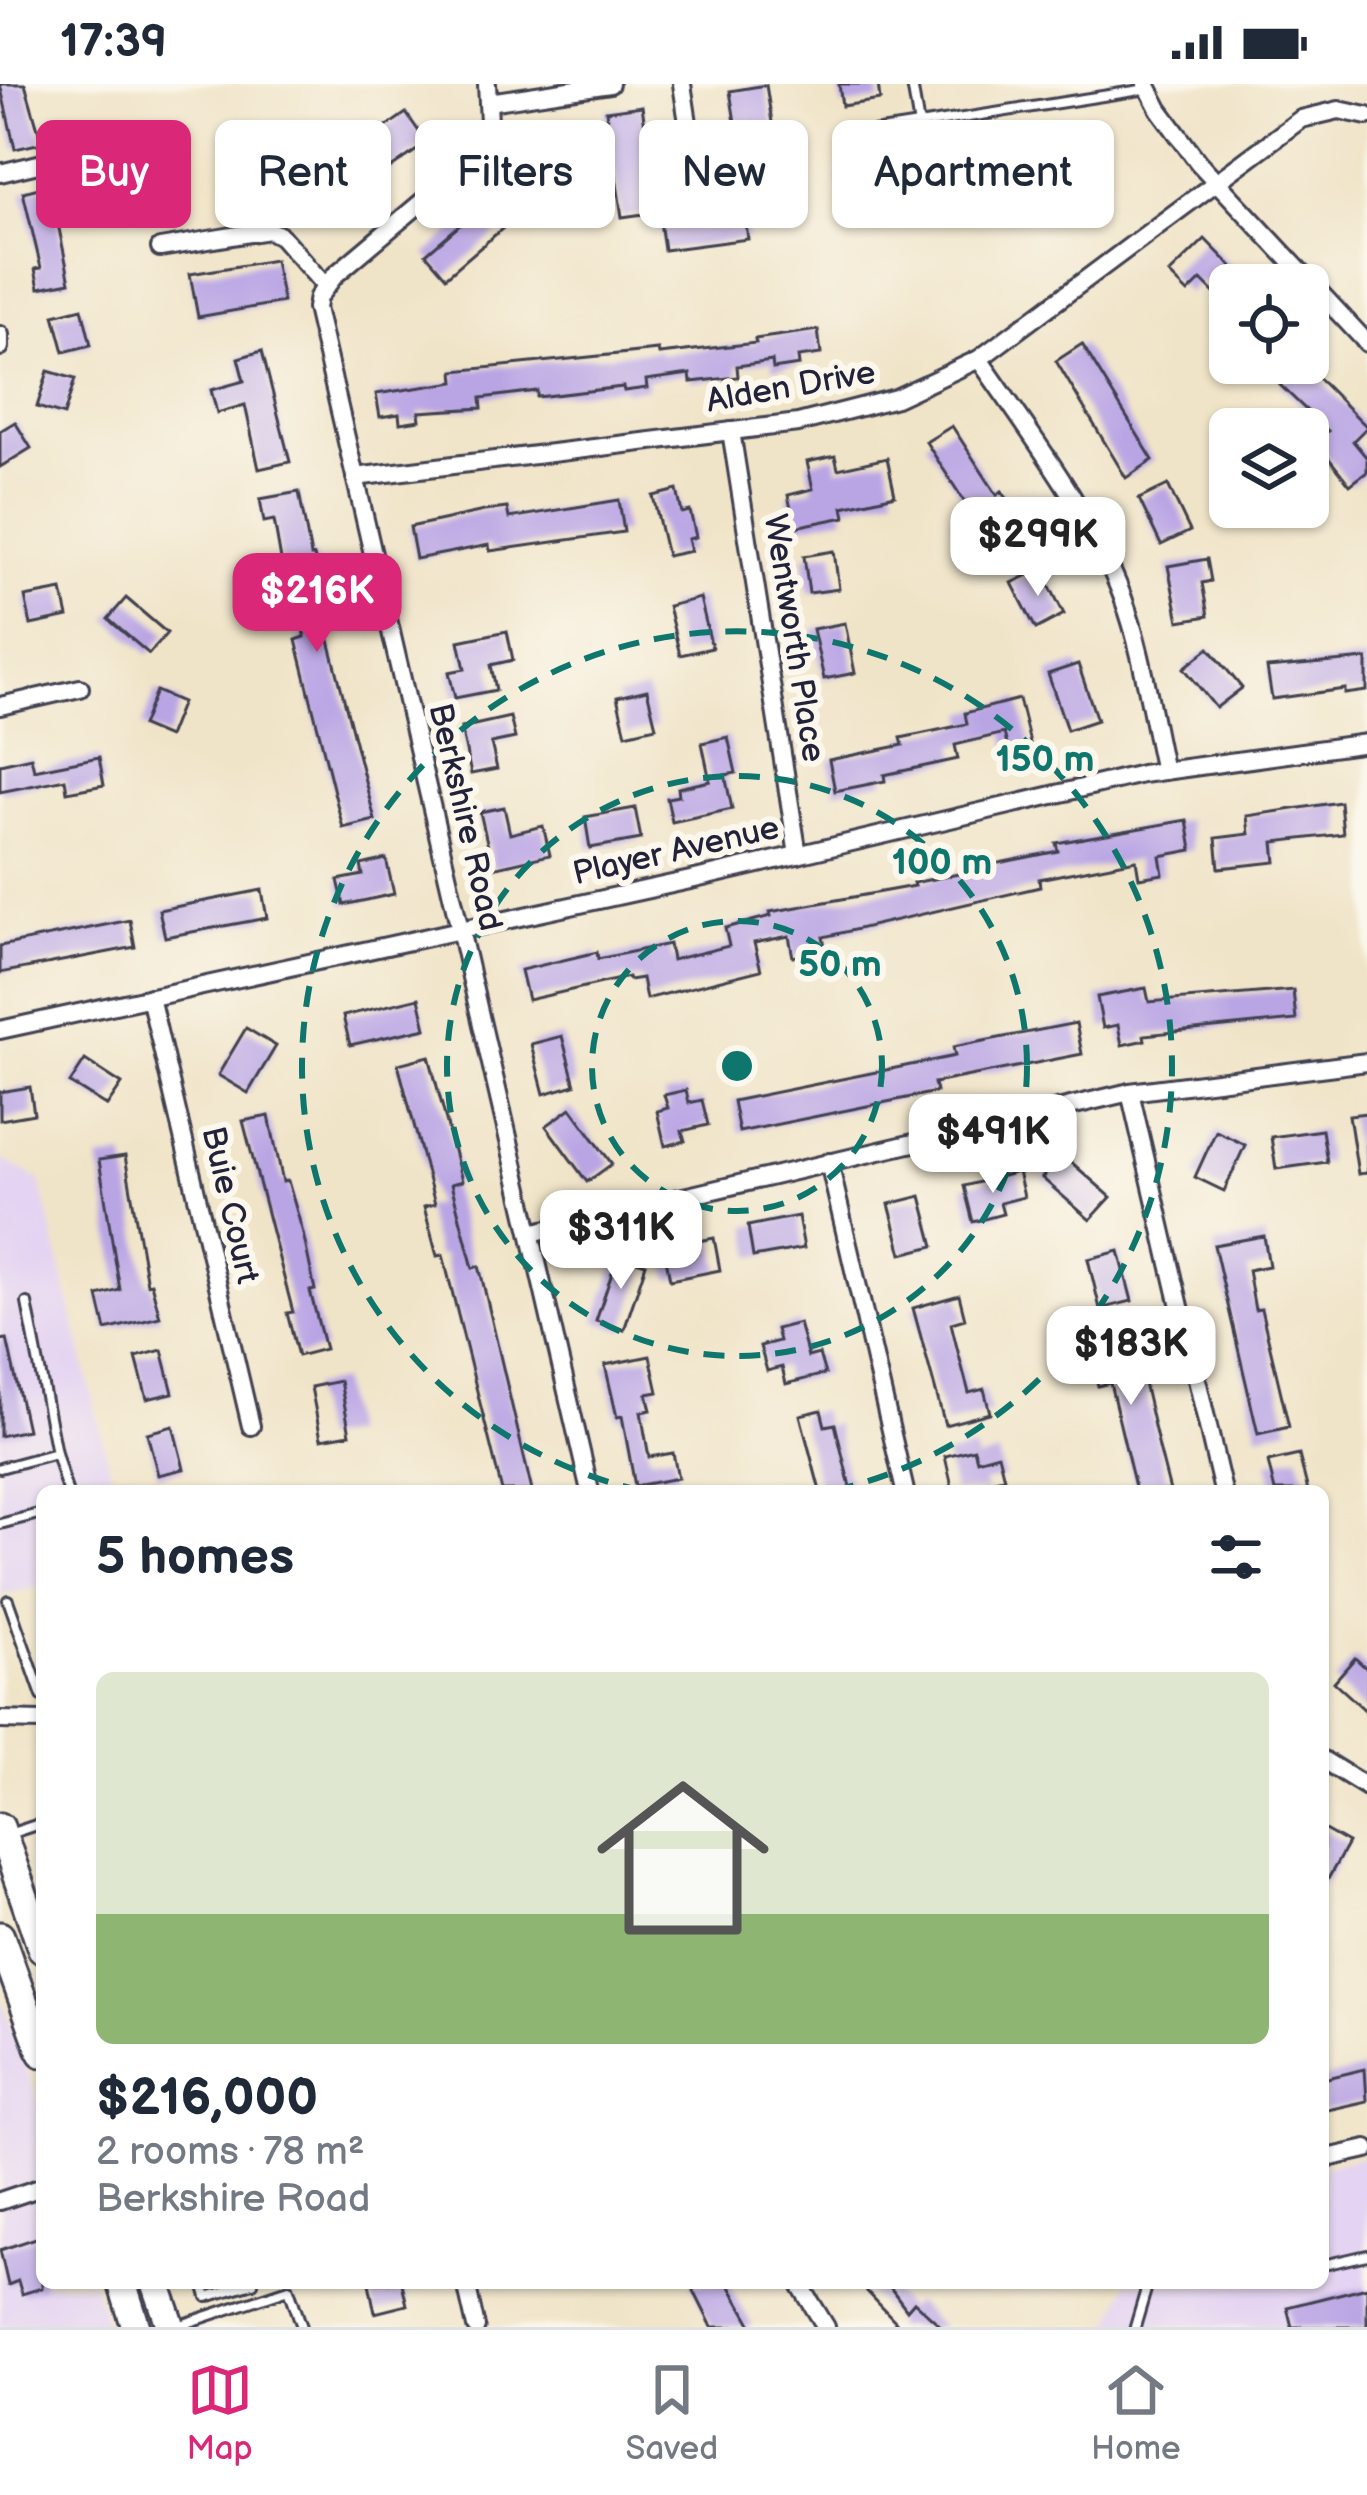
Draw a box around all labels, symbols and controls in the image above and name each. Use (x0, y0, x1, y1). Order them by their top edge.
text: 17:39 (60, 15, 167, 70)
chip: Buy (36, 120, 191, 228)
chip: Rent (215, 120, 391, 228)
chip: Filters (415, 120, 615, 228)
chip: New (639, 120, 808, 228)
chip: Apartment (832, 120, 1114, 228)
map controls (1209, 264, 1329, 528)
button: locate (1209, 264, 1329, 384)
street label: Alden Drive (703, 352, 879, 422)
button: layers (1209, 408, 1329, 528)
pin: $299K (954, 497, 1122, 599)
street label: Wentworth Place (755, 511, 833, 765)
text: $299K (977, 512, 1099, 559)
pin: $216K (233, 553, 401, 655)
text: $216K (260, 568, 374, 615)
street label: Berkshire Road (419, 699, 511, 935)
text: 150 m (996, 739, 1094, 782)
street label: Player Avenue (569, 808, 783, 894)
text: 100 m (892, 842, 992, 885)
text: 50 m (798, 944, 882, 987)
centre of rings (716, 1045, 758, 1087)
pin: $491K (909, 1094, 1077, 1196)
text: $491K (936, 1109, 1050, 1156)
street label: Buie Court (193, 1123, 267, 1287)
pin: $311K (537, 1190, 705, 1292)
text: $311K (567, 1205, 675, 1252)
pin: $183K (1047, 1306, 1215, 1408)
text: $183K (1074, 1321, 1188, 1368)
icon: filters (1203, 1524, 1269, 1590)
text: 5 homes (96, 1527, 294, 1588)
icon: home (575, 1750, 791, 1966)
text: $216,000 (96, 2068, 318, 2129)
text: 2 rooms · 78 m² (96, 2129, 365, 2176)
text: Berkshire Road (96, 2176, 370, 2223)
tab: Map (186, 2357, 253, 2469)
tab: Saved (625, 2357, 718, 2469)
tab: Home (1091, 2357, 1181, 2469)

